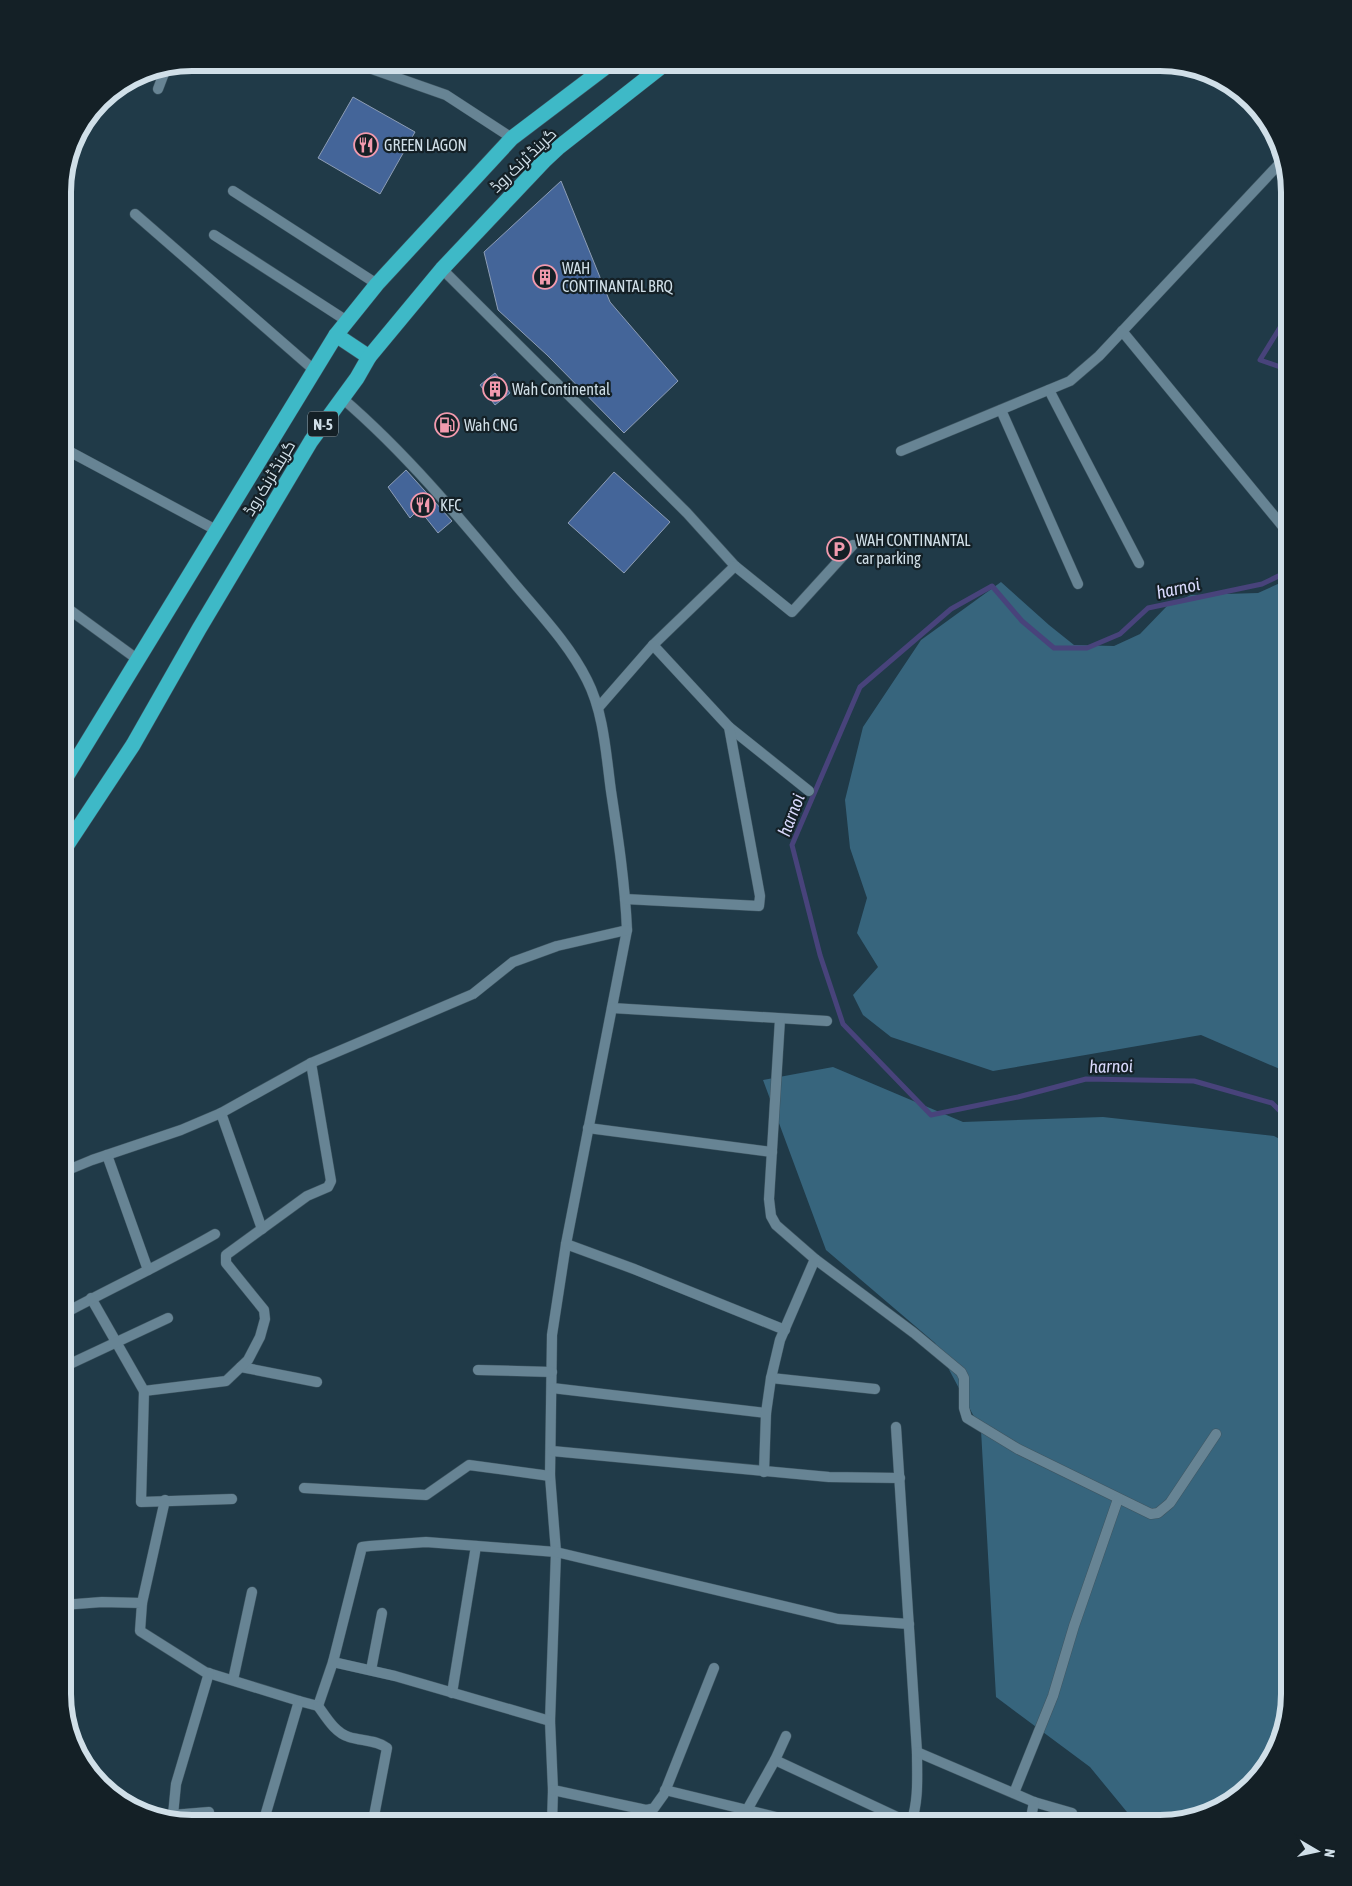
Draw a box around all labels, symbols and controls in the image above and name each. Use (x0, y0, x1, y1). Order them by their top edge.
street label: گرینڈ ٹرنک روڈ (486, 124, 560, 197)
restaurant icon: GREEN LAGON (353, 132, 379, 158)
place label: GREEN LAGON (384, 136, 467, 154)
place label: WAH CONTINANTAL BRQ (562, 259, 674, 295)
building icon: WAH CONTINANTAL BRQ (532, 264, 558, 290)
building icon: Wah Continental (482, 376, 508, 402)
place label: Wah Continental (512, 380, 611, 398)
road number: N-5 (308, 412, 338, 436)
fuel station icon: Wah CNG (434, 412, 460, 438)
place label: Wah CNG (464, 416, 518, 434)
street label: گرینڈ ٹرنک روڈ (240, 437, 299, 519)
restaurant icon: KFC (410, 492, 436, 518)
place label: KFC (440, 496, 462, 514)
place label: WAH CONTINANTAL car parking (856, 531, 971, 568)
parking icon: WAH CONTINANTAL car parking (826, 536, 852, 562)
water label: harnoi (1154, 573, 1202, 603)
water label: harnoi (773, 791, 809, 839)
water label: harnoi (1089, 1055, 1133, 1077)
north arrow (1292, 1826, 1342, 1876)
text: N (1321, 1848, 1338, 1858)

